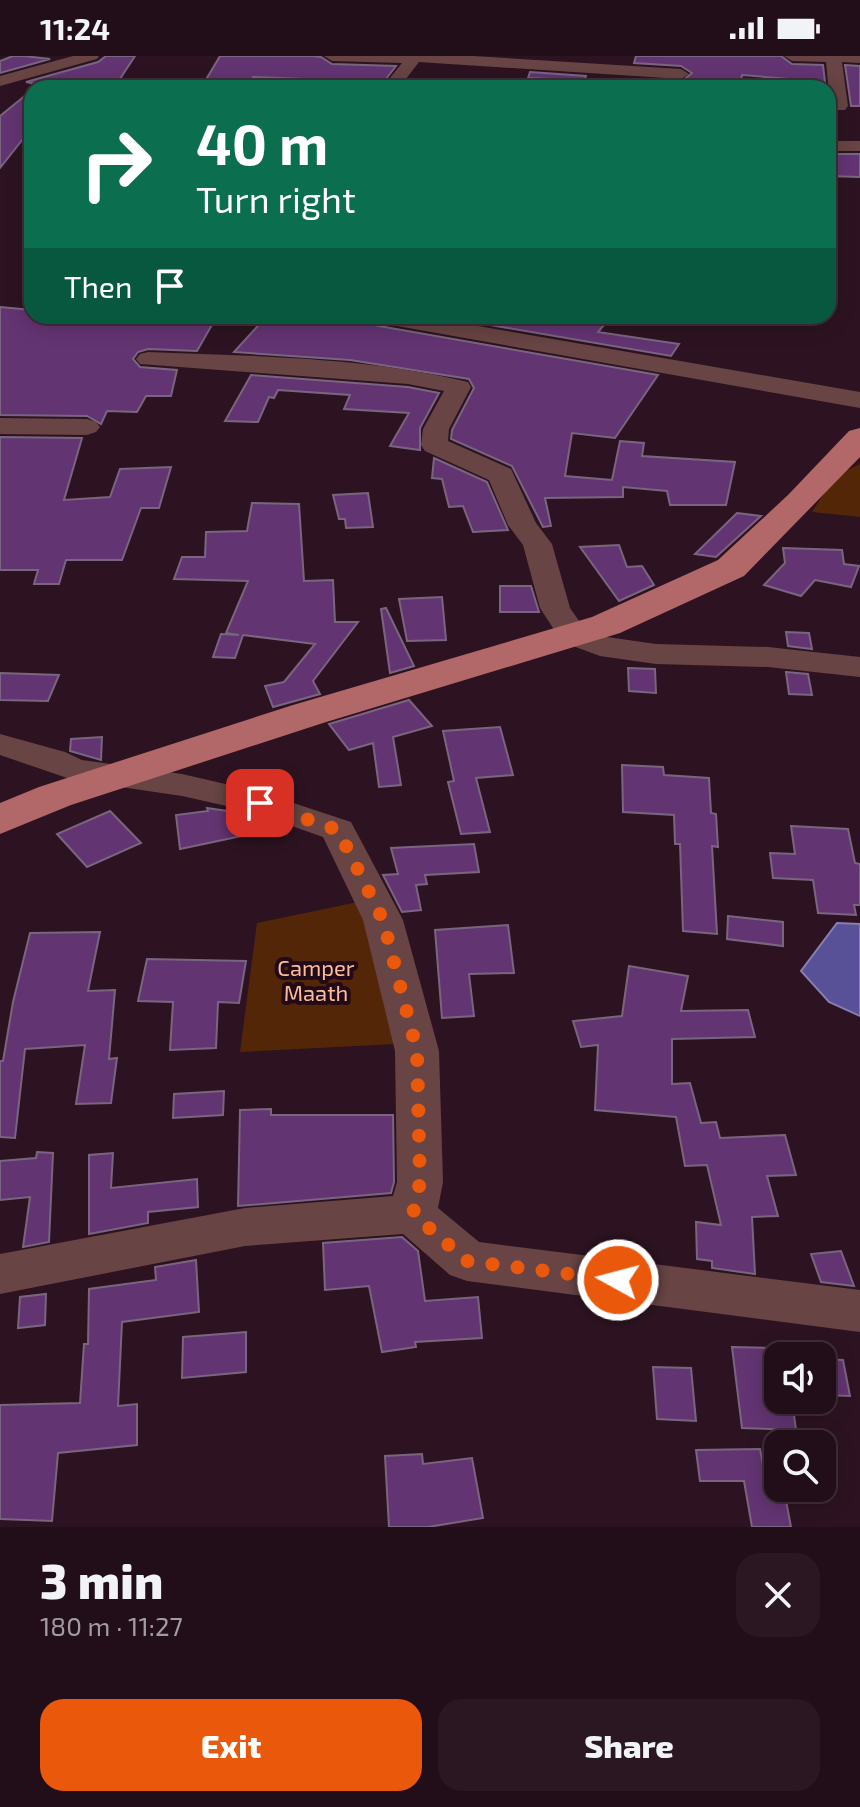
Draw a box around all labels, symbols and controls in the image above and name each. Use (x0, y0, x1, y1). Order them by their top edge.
text: 11:24 (40, 10, 110, 46)
text: 40 m (196, 109, 328, 176)
icon: right (64, 112, 168, 216)
text: Turn right (196, 177, 356, 220)
icon: arrive (148, 264, 192, 308)
text: Then (64, 268, 132, 304)
pin (226, 769, 294, 837)
icon: arrive (238, 781, 282, 825)
park label: Camper Maath (277, 954, 355, 1005)
position arrow (576, 1238, 660, 1322)
map controls (764, 1342, 836, 1502)
button: sound (764, 1342, 836, 1414)
button: search (764, 1430, 836, 1502)
text: 3 min (40, 1551, 163, 1609)
button: close (736, 1553, 820, 1637)
text: 180 m · 11:27 (40, 1610, 183, 1641)
button: Exit (40, 1699, 422, 1791)
button: Share (438, 1699, 820, 1791)

